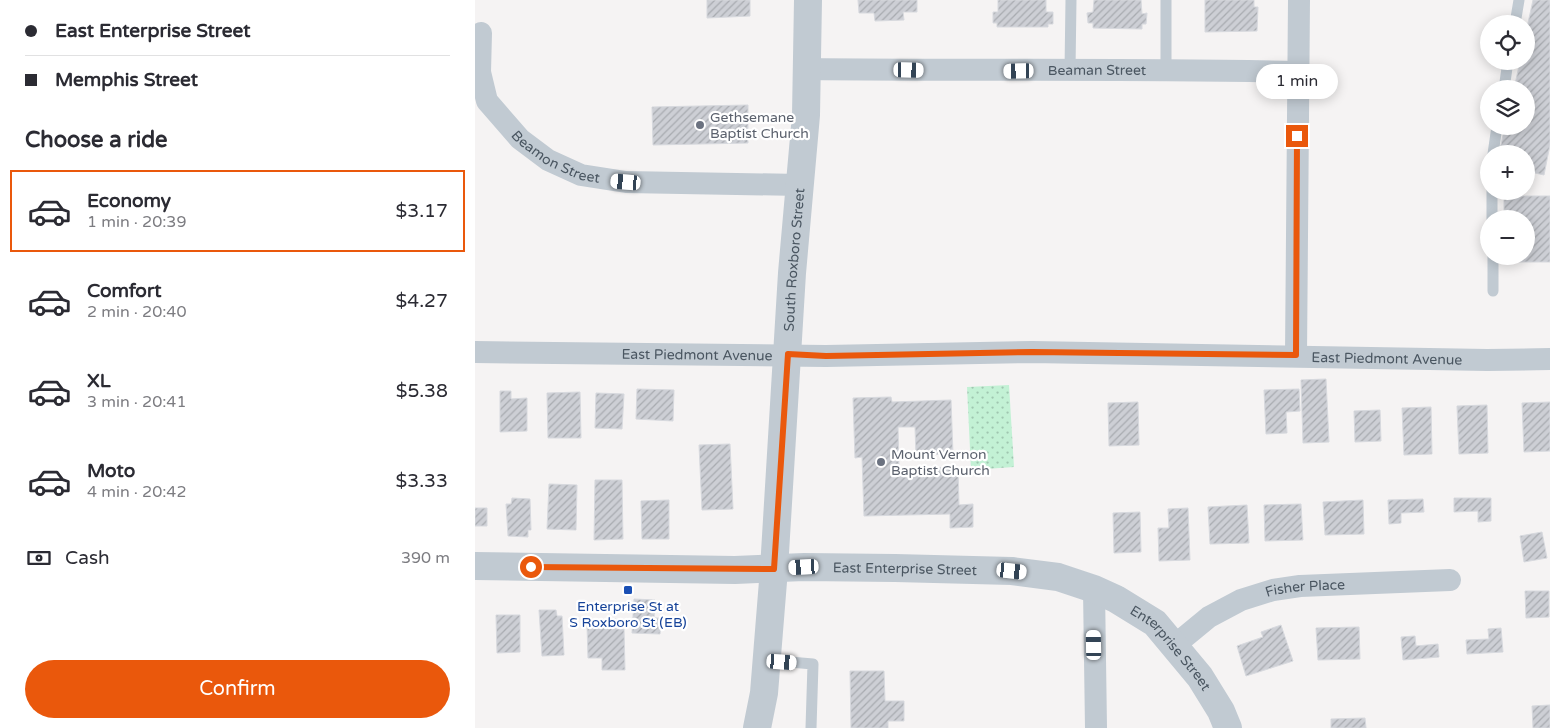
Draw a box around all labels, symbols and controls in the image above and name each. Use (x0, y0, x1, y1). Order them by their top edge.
map controls (1480, 15, 1535, 265)
button: locate (1480, 15, 1535, 70)
text: East Enterprise Street (55, 20, 251, 42)
street label: Beaman Street (1048, 61, 1147, 78)
car (893, 62, 924, 78)
car (1003, 63, 1034, 79)
callout: 1 min (1256, 64, 1338, 98)
text: Memphis Street (55, 69, 198, 91)
text: 1 min (1276, 71, 1318, 91)
button: layers (1480, 80, 1535, 135)
place label: Gethsemane Baptist Church (710, 109, 809, 142)
marker: Gethsemane Baptist Church (694, 119, 706, 131)
route end (1286, 125, 1308, 147)
text: Choose a ride (25, 127, 168, 153)
street label: Beamon Street (508, 127, 602, 186)
button: + (1480, 145, 1535, 200)
car (610, 173, 641, 191)
street label: South Roxboro Street (780, 187, 808, 332)
icon: car (27, 189, 72, 234)
text: Economy (87, 190, 171, 212)
text: $3.17 (396, 200, 448, 222)
button: − (1480, 210, 1535, 265)
text: 1 min · 20:39 (87, 212, 186, 232)
icon: car (27, 279, 72, 324)
text: Comfort (87, 280, 161, 302)
text: $4.27 (396, 290, 448, 312)
text: 2 min · 20:40 (87, 302, 186, 322)
street label: East Piedmont Avenue (621, 345, 773, 364)
street label: East Piedmont Avenue (1311, 348, 1463, 368)
icon: car (27, 369, 72, 414)
text: XL (87, 370, 111, 392)
text: $5.38 (396, 380, 448, 402)
text: 3 min · 20:41 (87, 392, 186, 412)
place label: Mount Vernon Baptist Church (891, 446, 990, 479)
marker: Mount Vernon Baptist Church (875, 456, 887, 468)
icon: car (27, 459, 72, 504)
text: Moto (87, 460, 135, 482)
text: $3.33 (396, 470, 448, 492)
text: 4 min · 20:42 (87, 482, 186, 502)
icon: cash (25, 544, 53, 572)
text: Cash (65, 547, 110, 569)
text: 390 m (401, 548, 450, 568)
route start (520, 556, 542, 578)
car (788, 559, 819, 575)
street label: East Enterprise Street (833, 559, 978, 579)
car (996, 562, 1027, 580)
street label: Fisher Place (1263, 576, 1345, 600)
marker: Enterprise St at S Roxboro St (EB) (622, 584, 634, 596)
place label: Enterprise St at S Roxboro St (EB) (569, 598, 687, 631)
street label: Enterprise Street (1127, 601, 1215, 694)
car (1086, 630, 1101, 660)
car (766, 653, 797, 671)
button: Confirm (25, 660, 450, 718)

